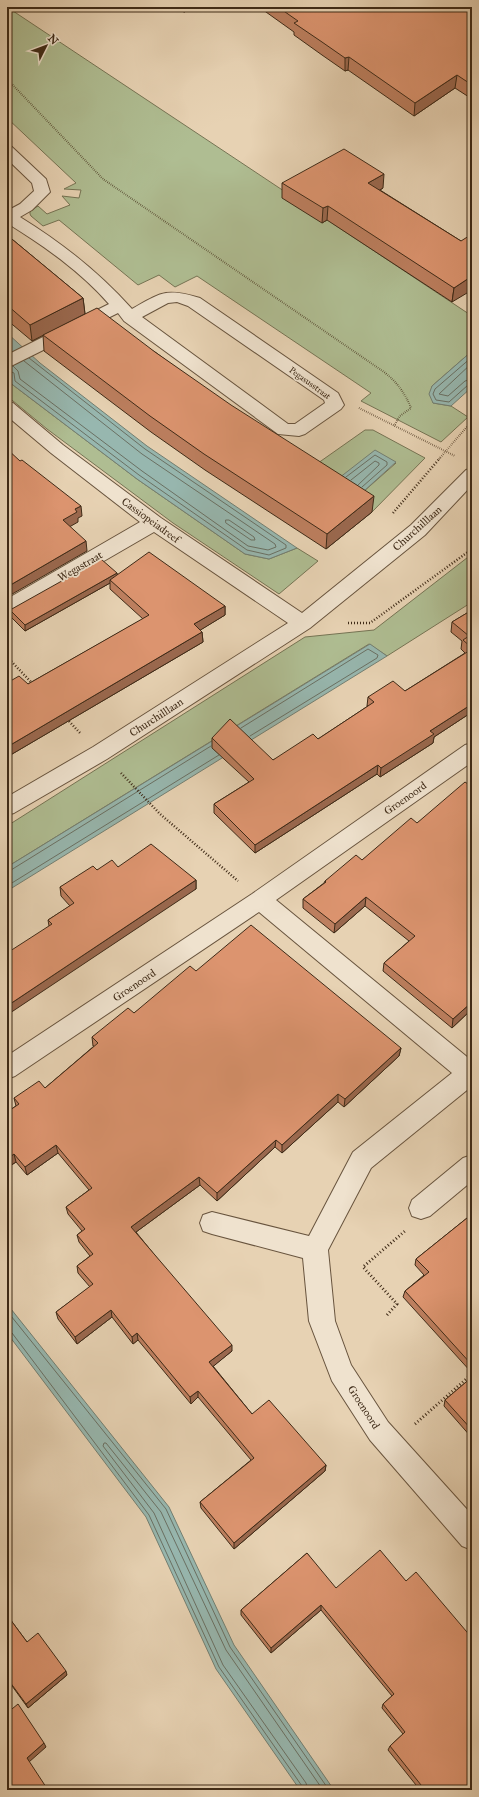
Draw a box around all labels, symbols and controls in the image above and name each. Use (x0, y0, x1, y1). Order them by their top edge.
north arrow (26, 26, 66, 66)
text: N (45, 32, 61, 48)
street label: Pegasusstraat (287, 364, 334, 403)
street label: Cassiopeiadreef (119, 495, 184, 547)
street label: Churchilllaan (390, 503, 445, 554)
street label: Wegastraat (56, 548, 105, 584)
street label: Churchilllaan (127, 695, 186, 740)
street label: Groenoord (381, 779, 430, 818)
street label: Groenoord (110, 966, 159, 1005)
street label: Groenoord (345, 1383, 383, 1432)

